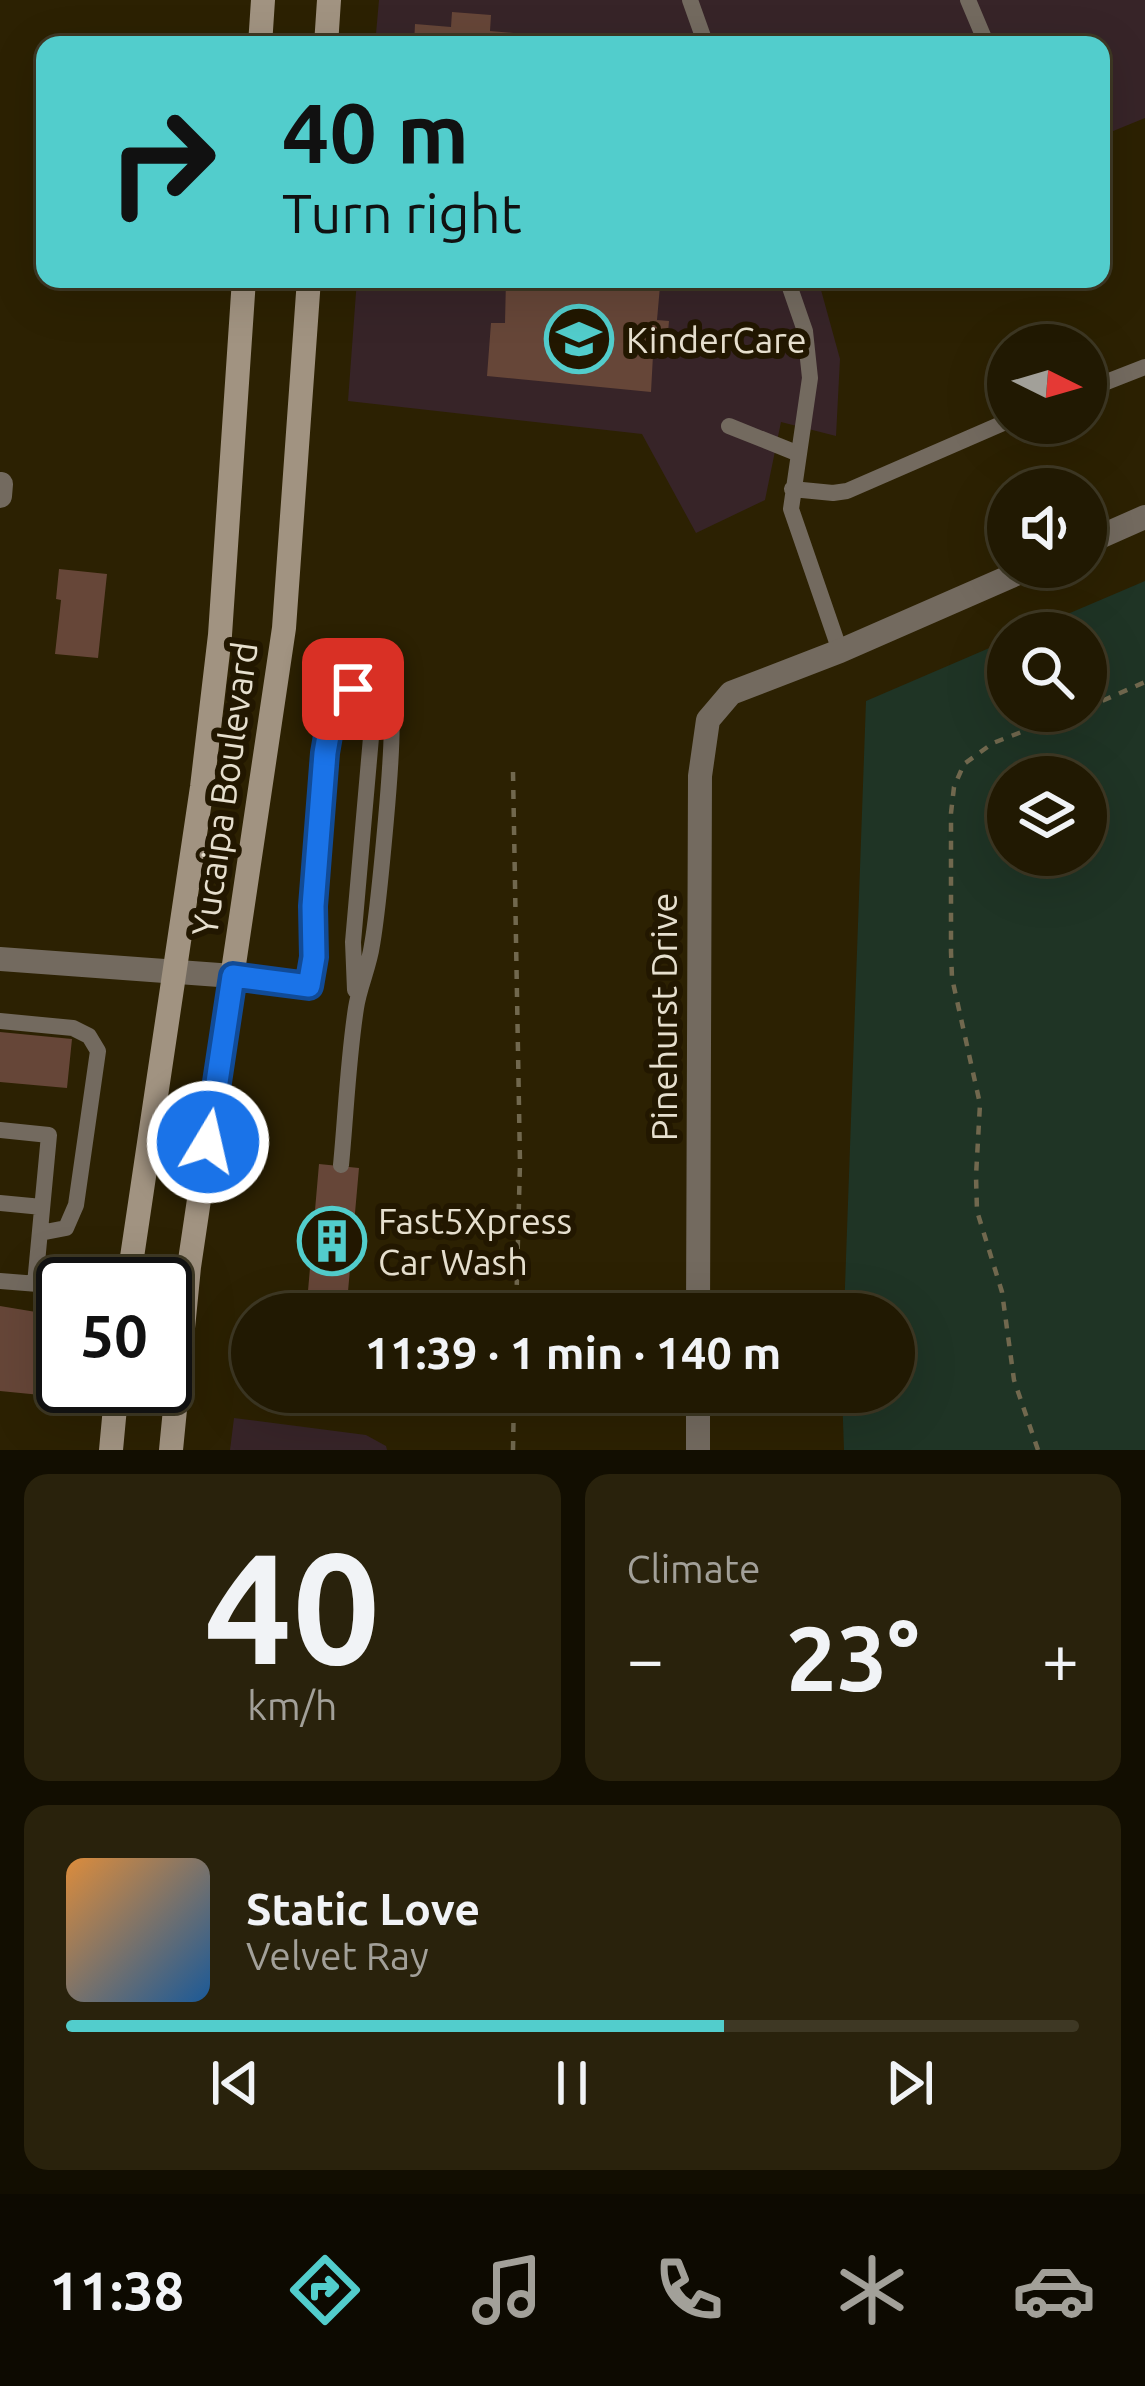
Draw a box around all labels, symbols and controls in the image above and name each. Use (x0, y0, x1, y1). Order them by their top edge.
icon: right (84, 84, 240, 240)
text: 40 m (282, 85, 469, 179)
text: Turn right (282, 183, 522, 243)
school or university icon: KinderCare (544, 304, 614, 374)
place label: KinderCare (626, 319, 807, 360)
north arrow (987, 324, 1107, 444)
map controls (987, 324, 1107, 876)
button: sound (987, 468, 1107, 588)
button: search (987, 612, 1107, 732)
pin (302, 638, 404, 740)
street label: Yucaipa Boulevard (183, 639, 265, 939)
icon: arrive (320, 656, 386, 722)
button: layers (987, 756, 1107, 876)
street label: Pinehurst Drive (643, 893, 684, 1141)
position arrow (145, 1079, 271, 1205)
place label: Fast5Xpress Car Wash (378, 1200, 572, 1282)
building icon: Fast5Xpress Car Wash (297, 1206, 367, 1276)
speed limit sign: 50 (36, 1257, 192, 1413)
text: 11:39 · 1 min · 140 m (365, 1327, 781, 1378)
text: 40 (204, 1519, 380, 1693)
text: Climate (627, 1547, 761, 1590)
text: 23° (786, 1607, 919, 1708)
text: − (627, 1621, 664, 1695)
text: + (1042, 1621, 1079, 1695)
text: km/h (247, 1684, 337, 1727)
text: Static Love (246, 1883, 480, 1934)
text: Velvet Ray (246, 1934, 429, 1977)
icon: previous (202, 2050, 268, 2116)
icon: pause (539, 2050, 605, 2116)
icon: next (877, 2050, 943, 2116)
icon: directions (283, 2248, 367, 2332)
icon: music (465, 2248, 549, 2332)
icon: phone (647, 2248, 731, 2332)
icon: climate (830, 2248, 914, 2332)
icon: car (1012, 2248, 1096, 2332)
text: 11:38 (49, 2260, 184, 2320)

